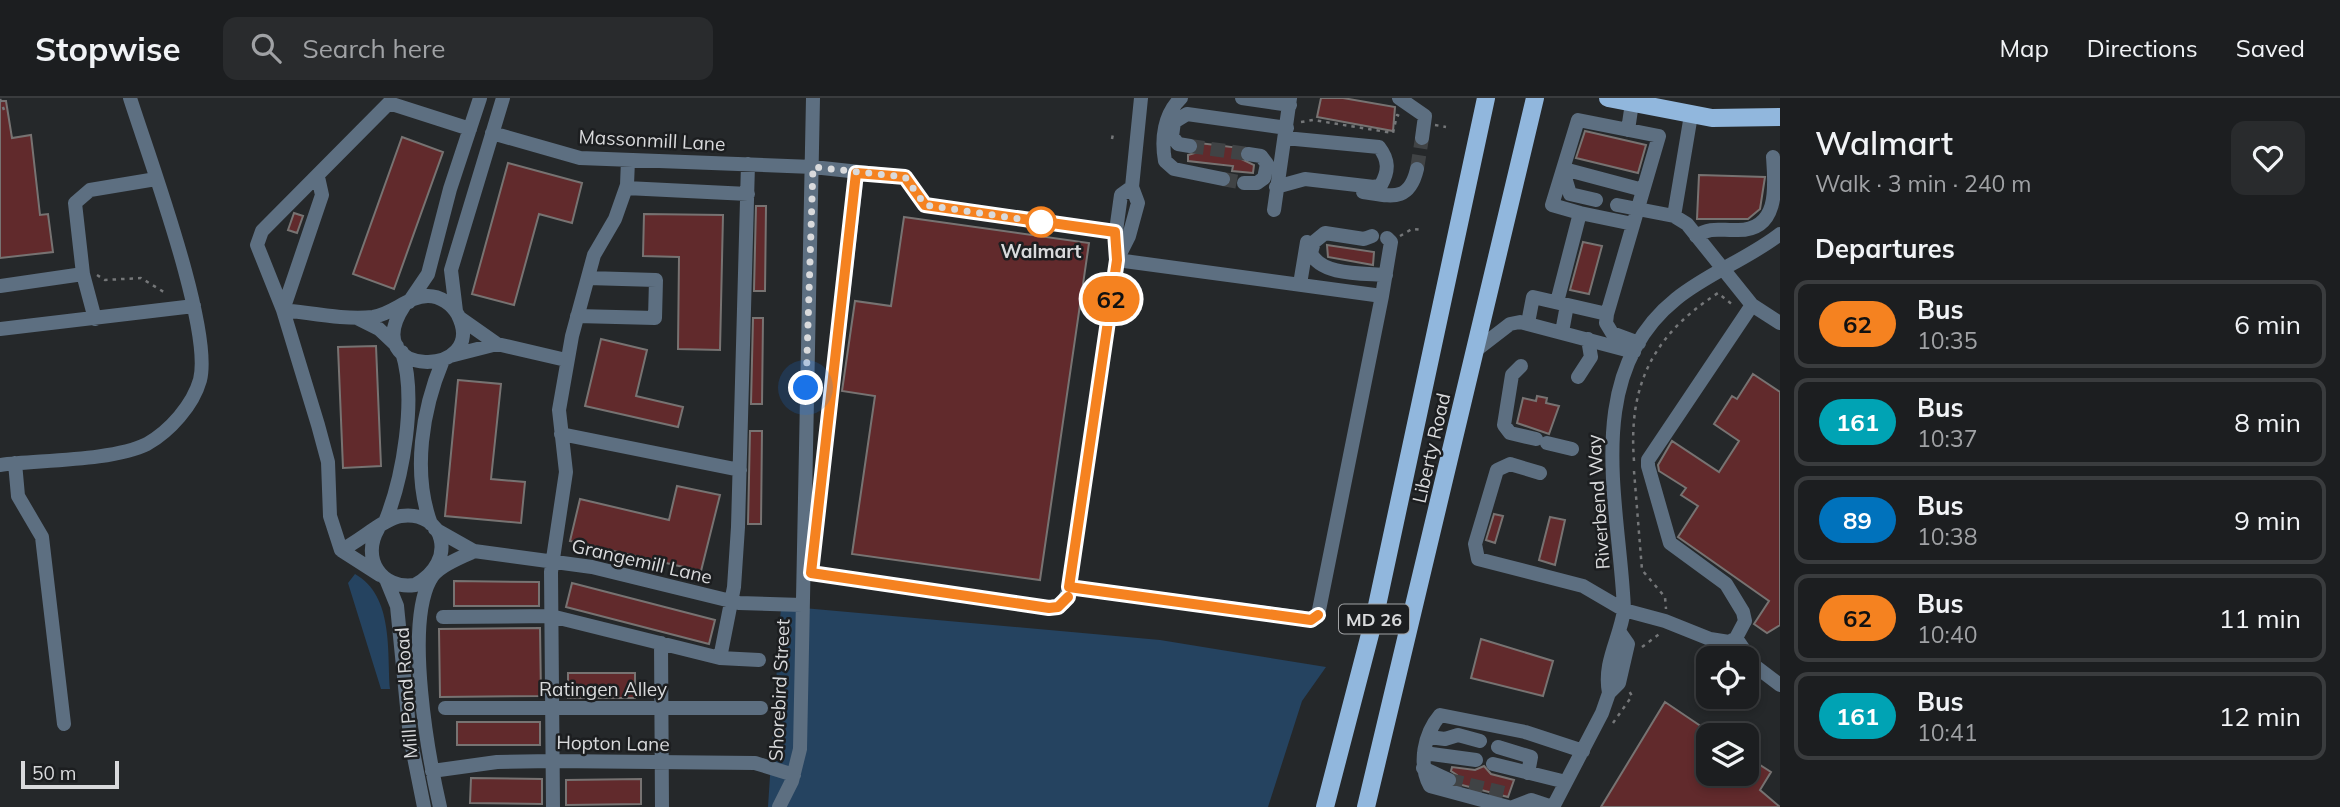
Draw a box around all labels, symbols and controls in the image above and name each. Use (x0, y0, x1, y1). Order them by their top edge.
search box (223, 17, 713, 80)
text: Stopwise (35, 28, 181, 69)
icon: search (247, 29, 285, 67)
text: Search here (303, 32, 445, 65)
text: Map (1999, 33, 2049, 63)
text: Directions (2087, 33, 2198, 63)
text: Saved (2236, 33, 2305, 63)
button: heart (2231, 121, 2305, 195)
text: Walmart (1815, 122, 1953, 163)
street label: Massonmill Lane (578, 124, 726, 156)
text: Walk · 3 min · 240 m (1815, 169, 2032, 198)
marker: Walmart (1026, 207, 1056, 237)
text: Departures (1815, 232, 1955, 265)
place label: Walmart (1001, 239, 1081, 263)
line badge: 62 (1080, 276, 1142, 322)
text: 62 (1097, 284, 1125, 314)
text: Bus (1917, 293, 1963, 326)
text: 6 min (2234, 308, 2301, 341)
text: 62 (1843, 309, 1872, 339)
text: 10:35 (1917, 326, 1977, 355)
your location (788, 370, 823, 405)
street label: Liberty Road (1407, 391, 1455, 505)
text: Bus (1917, 391, 1963, 424)
text: 8 min (2234, 406, 2301, 439)
text: 161 (1836, 407, 1879, 437)
text: 10:37 (1917, 424, 1977, 453)
street label: Riverbend Way (1581, 434, 1615, 570)
text: Bus (1917, 489, 1963, 522)
text: 9 min (2234, 504, 2301, 537)
text: 89 (1843, 505, 1872, 535)
text: 10:38 (1917, 522, 1977, 551)
street label: Grangemill Lane (569, 533, 715, 589)
text: Bus (1917, 587, 1963, 620)
text: 11 min (2219, 602, 2301, 635)
text: 62 (1843, 603, 1872, 633)
road number: MD 26 (1339, 604, 1409, 634)
street label: Shorebird Street (763, 618, 795, 762)
text: 10:40 (1917, 620, 1977, 649)
street label: Mill Pond Road (389, 626, 423, 760)
map controls (1696, 646, 1759, 786)
button: locate (1696, 646, 1759, 709)
street label: Ratingen Alley (539, 677, 667, 701)
text: Bus (1917, 685, 1963, 718)
text: 12 min (2219, 700, 2301, 733)
text: 161 (1836, 701, 1879, 731)
text: 10:41 (1917, 718, 1977, 747)
button: layers (1696, 723, 1759, 786)
street label: Hopton Lane (556, 730, 670, 756)
scale bar (21, 758, 119, 790)
text: 50 m (32, 761, 76, 785)

